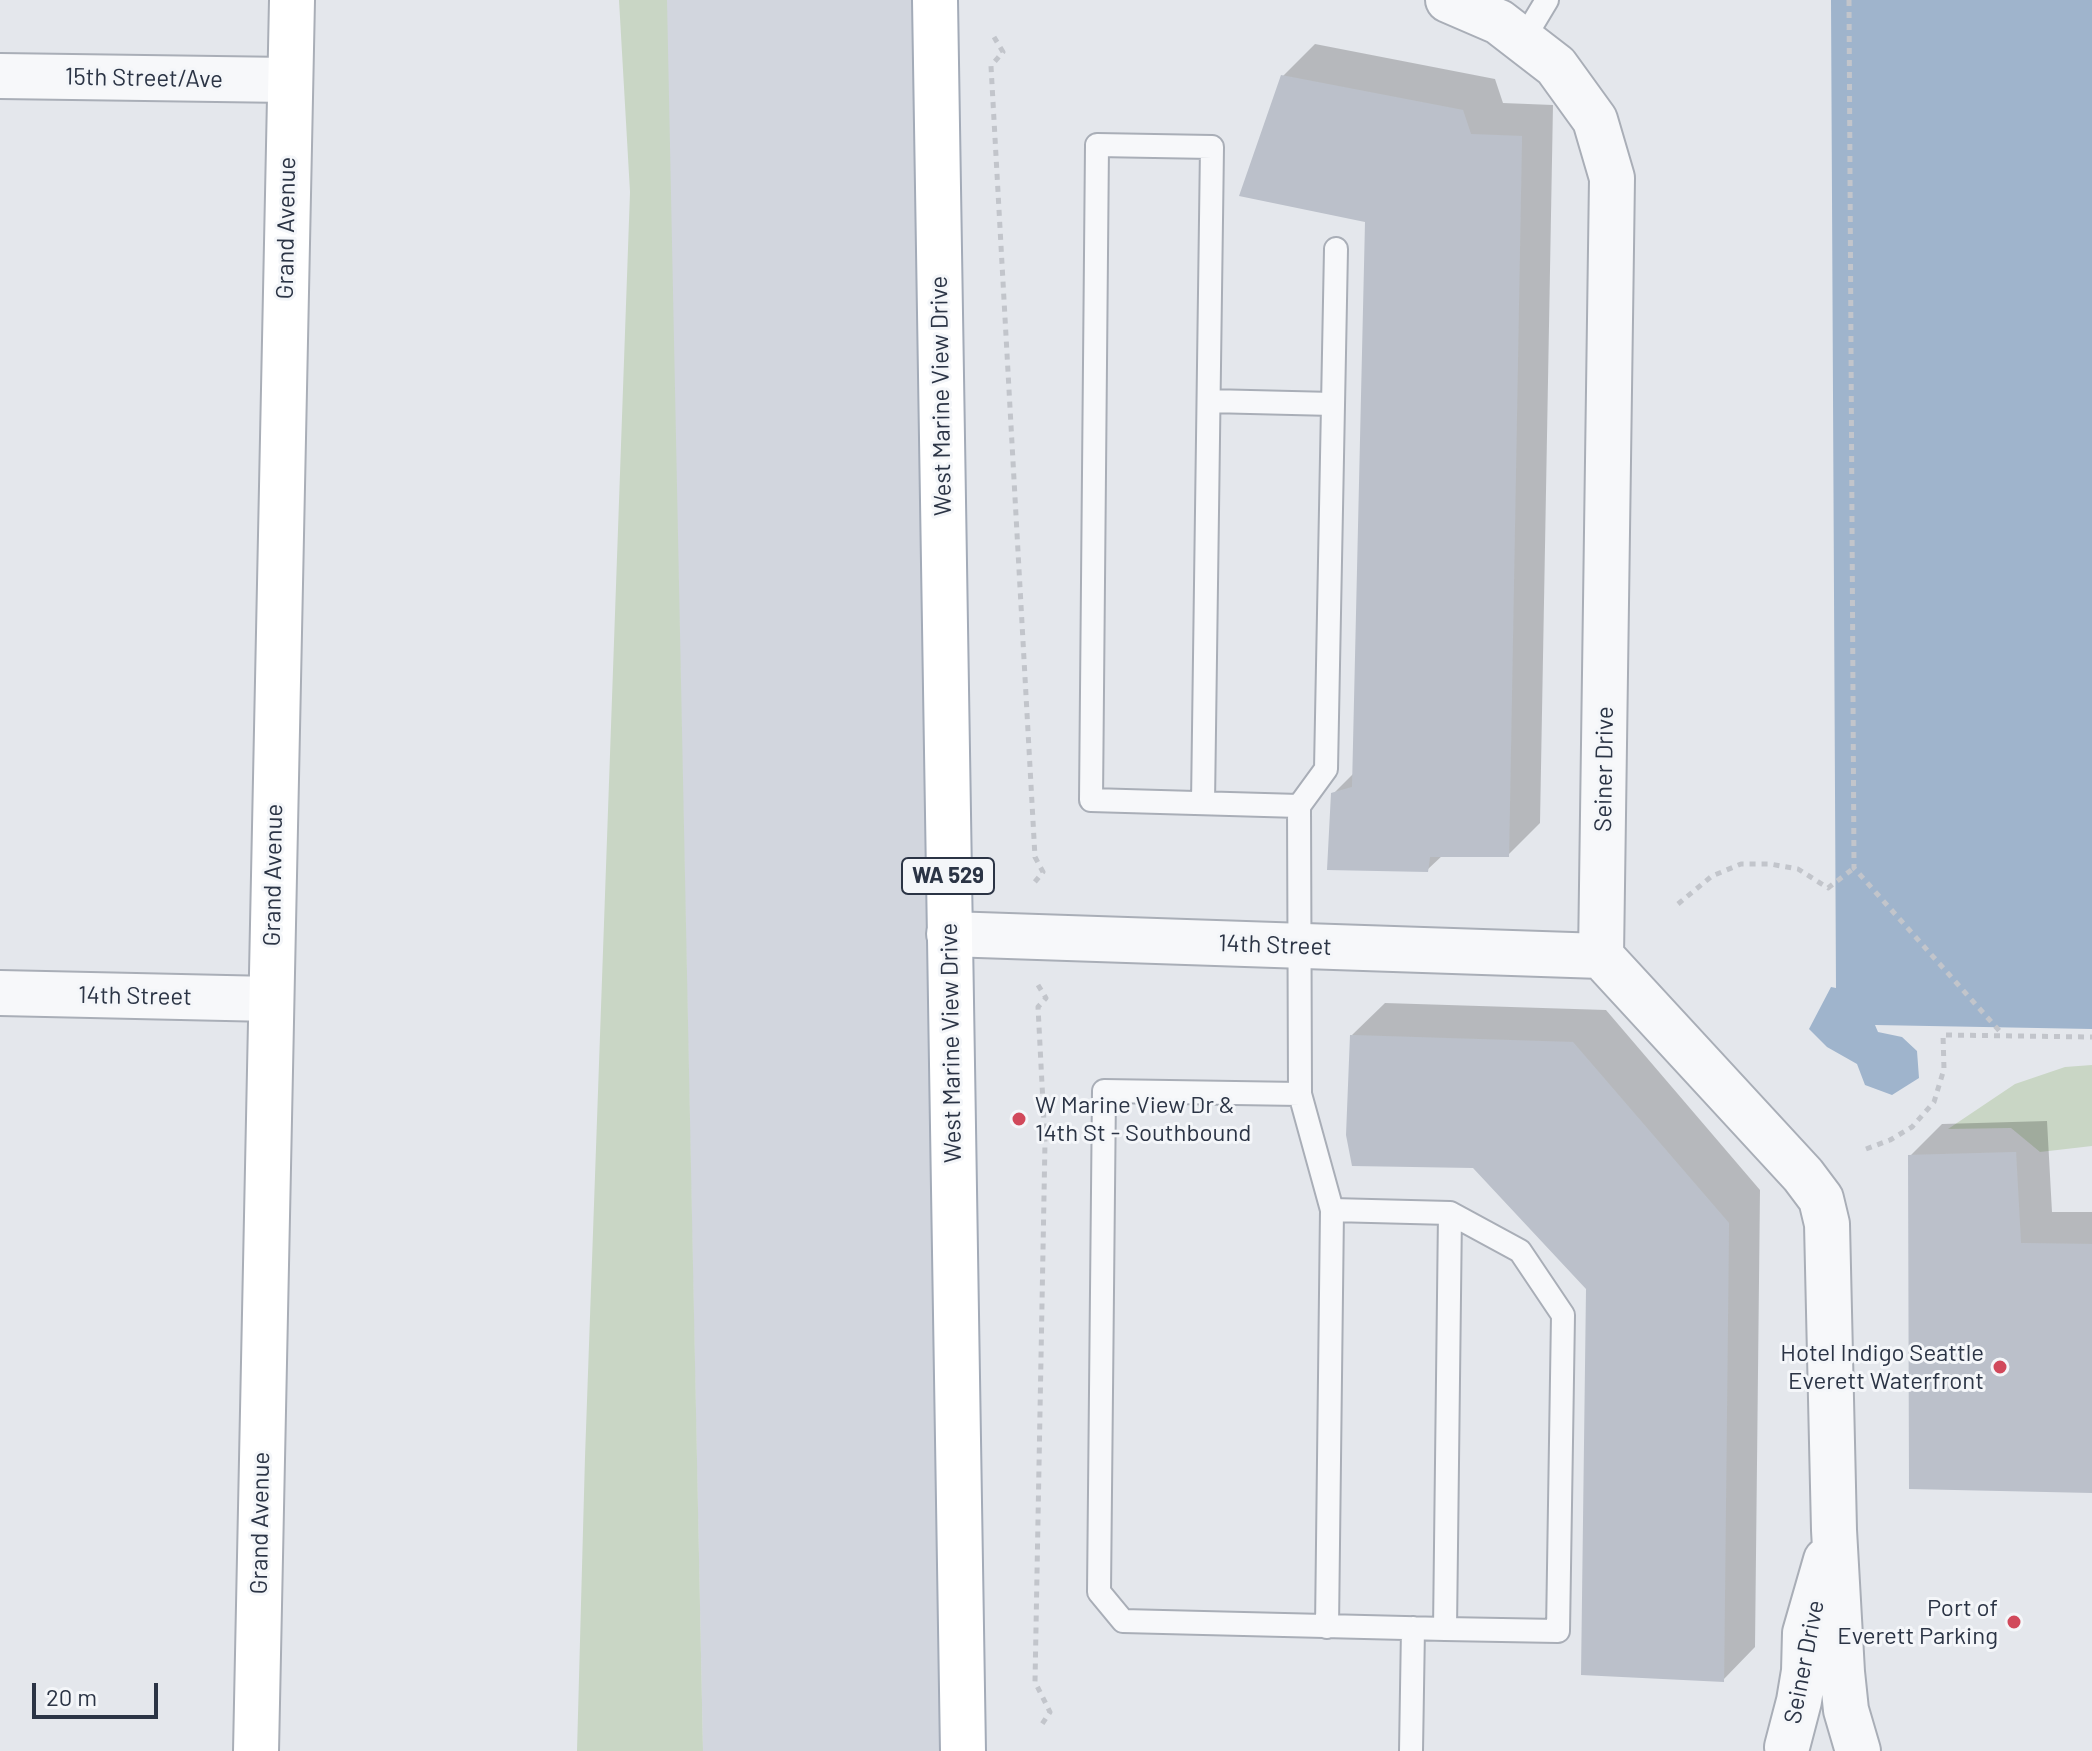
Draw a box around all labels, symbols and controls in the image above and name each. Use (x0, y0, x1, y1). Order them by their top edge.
street label: 15th Street/Ave (65, 62, 223, 94)
street label: Grand Avenue (270, 156, 302, 300)
street label: West Marine View Drive (925, 276, 957, 516)
street label: Seiner Drive (1589, 706, 1619, 832)
street label: Grand Avenue (257, 803, 289, 947)
road number: WA 529 (902, 858, 994, 894)
street label: West Marine View Drive (935, 923, 967, 1163)
street label: 14th Street (1218, 929, 1332, 961)
street label: 14th Street (78, 981, 192, 1011)
place label: W Marine View Dr & 14th St - Southbound (1035, 1091, 1251, 1147)
marker: W Marine View Dr & 14th St - Southbound (1010, 1110, 1028, 1128)
place label: Hotel Indigo Seattle Everett Waterfront (1780, 1339, 1984, 1395)
marker: Hotel Indigo Seattle Everett Waterfront (1991, 1358, 2009, 1376)
street label: Grand Avenue (244, 1451, 276, 1595)
place label: Port of Everett Parking (1837, 1594, 1998, 1650)
street label: Seiner Drive (1778, 1598, 1830, 1726)
marker: Port of Everett Parking (2005, 1613, 2023, 1631)
scale bar (36, 1667, 162, 1717)
text: 20 m (46, 1682, 97, 1711)

